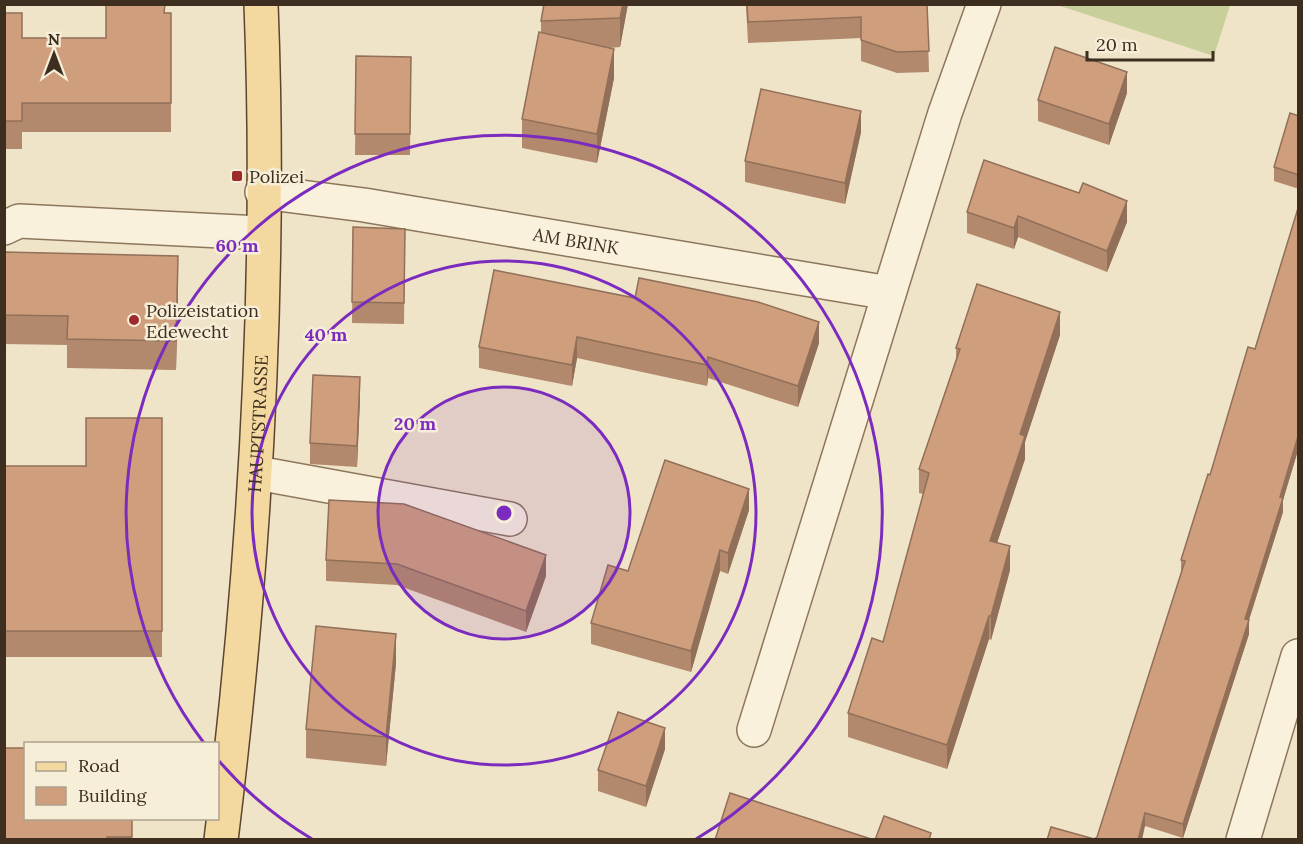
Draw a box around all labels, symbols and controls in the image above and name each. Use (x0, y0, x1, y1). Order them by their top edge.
north arrow (24, 24, 84, 84)
scale bar (1087, 24, 1213, 62)
text: N (48, 29, 60, 49)
text: 20 m (1096, 33, 1138, 56)
place label: Polizei (249, 165, 304, 188)
marker: Polizei (230, 169, 244, 183)
street label: AM BRINK (530, 222, 622, 259)
text: 60 m (215, 234, 259, 257)
place label: Polizeistation Edewecht (146, 299, 259, 343)
marker: Polizeistation Edewecht (127, 313, 141, 327)
text: 40 m (305, 323, 348, 346)
street label: HAUPTSTRASSE (242, 354, 272, 493)
text: 20 m (394, 412, 437, 435)
centre of rings (494, 503, 514, 523)
legend (24, 742, 219, 820)
text: Road (78, 754, 120, 777)
text: Building (78, 784, 148, 807)

